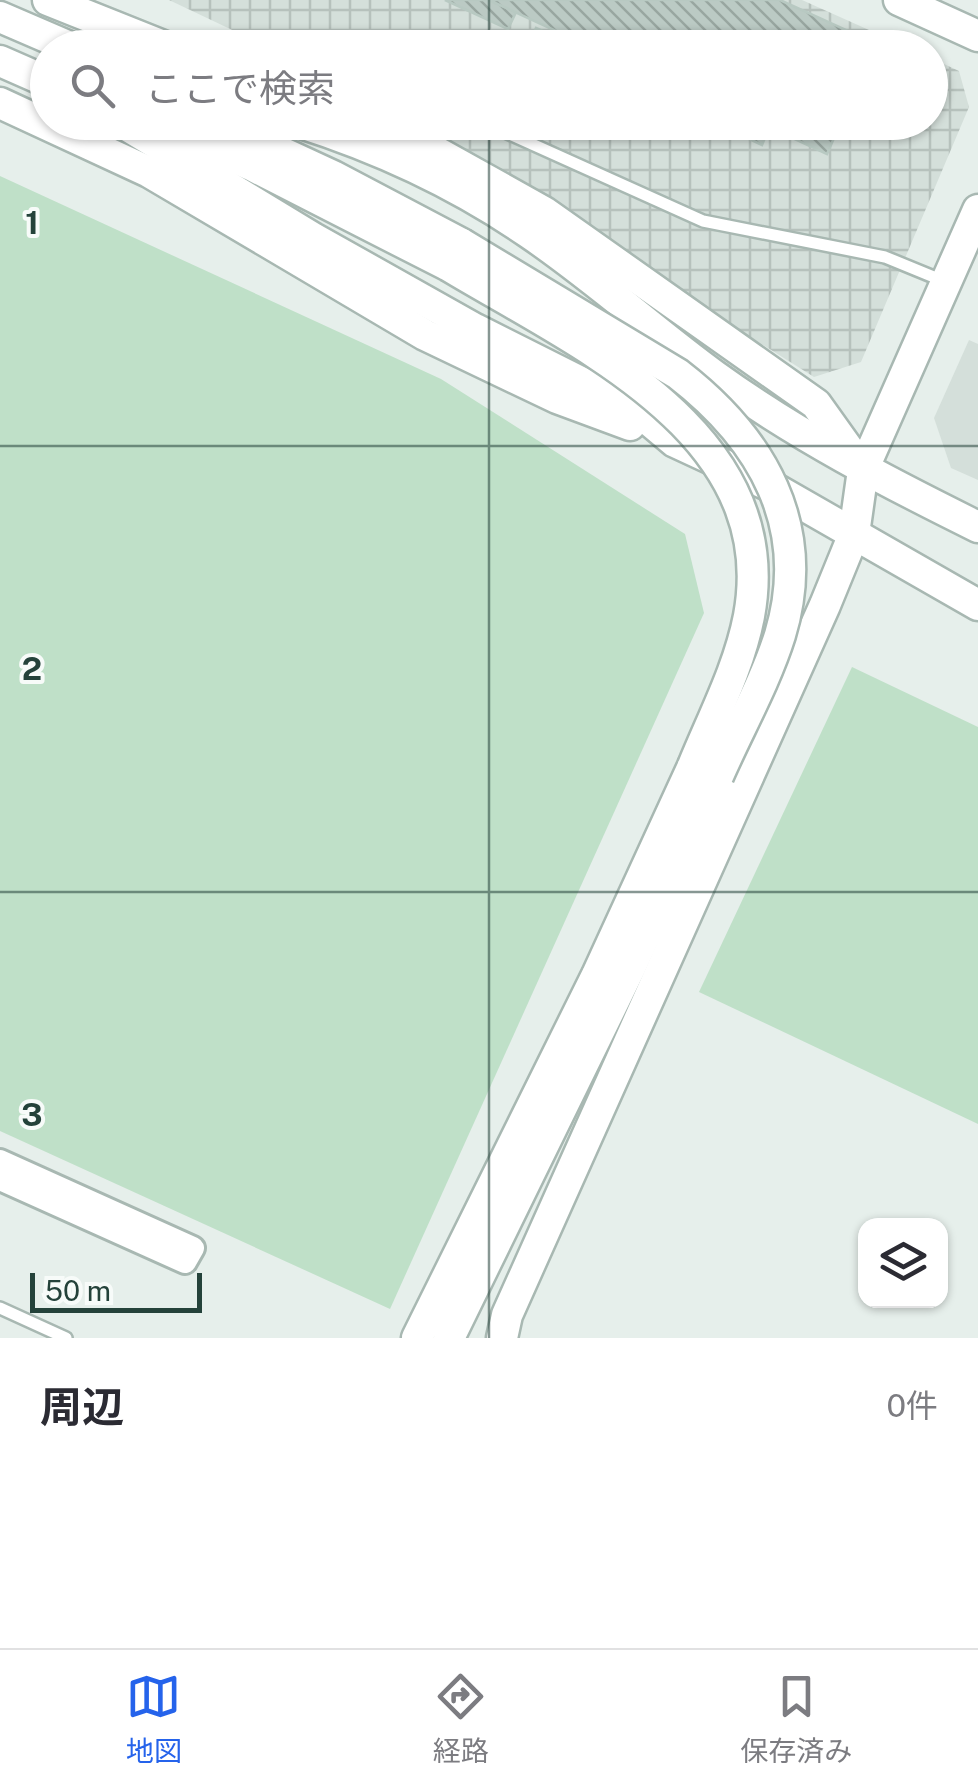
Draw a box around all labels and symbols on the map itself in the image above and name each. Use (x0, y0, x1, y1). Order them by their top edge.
text: 1 (25, 204, 39, 241)
text: 2 (22, 650, 42, 687)
text: 3 (21, 1096, 43, 1133)
scale bar (30, 1268, 202, 1312)

